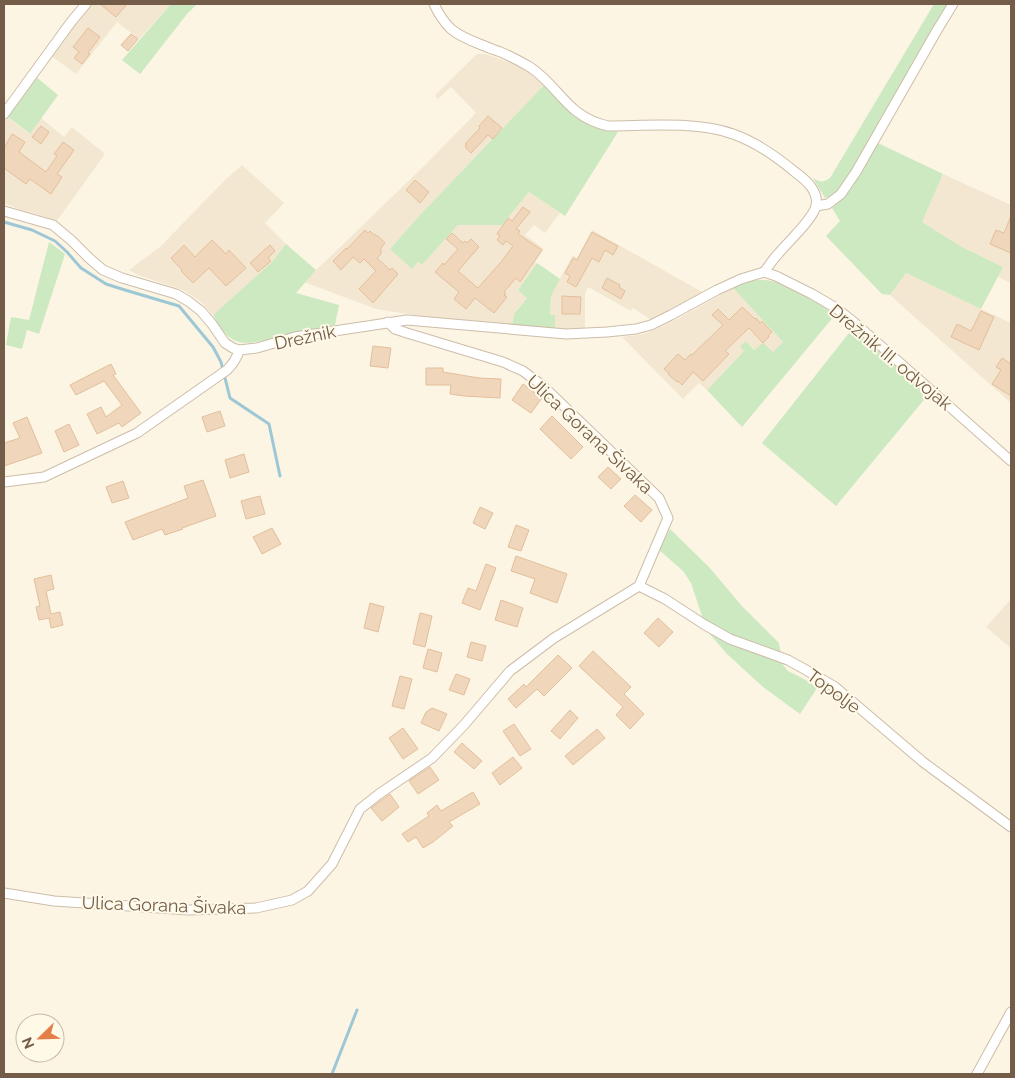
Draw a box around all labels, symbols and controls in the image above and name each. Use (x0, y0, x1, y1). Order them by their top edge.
street label: Drežnik III. odvojak (825, 300, 957, 415)
street label: Drežnik (272, 320, 338, 354)
street label: Ulica Gorana Šivaka (523, 369, 658, 498)
street label: Topolje (803, 665, 865, 718)
street label: Ulica Gorana Šivaka (81, 891, 247, 918)
north arrow (15, 1013, 65, 1063)
text: N (19, 1035, 37, 1051)

